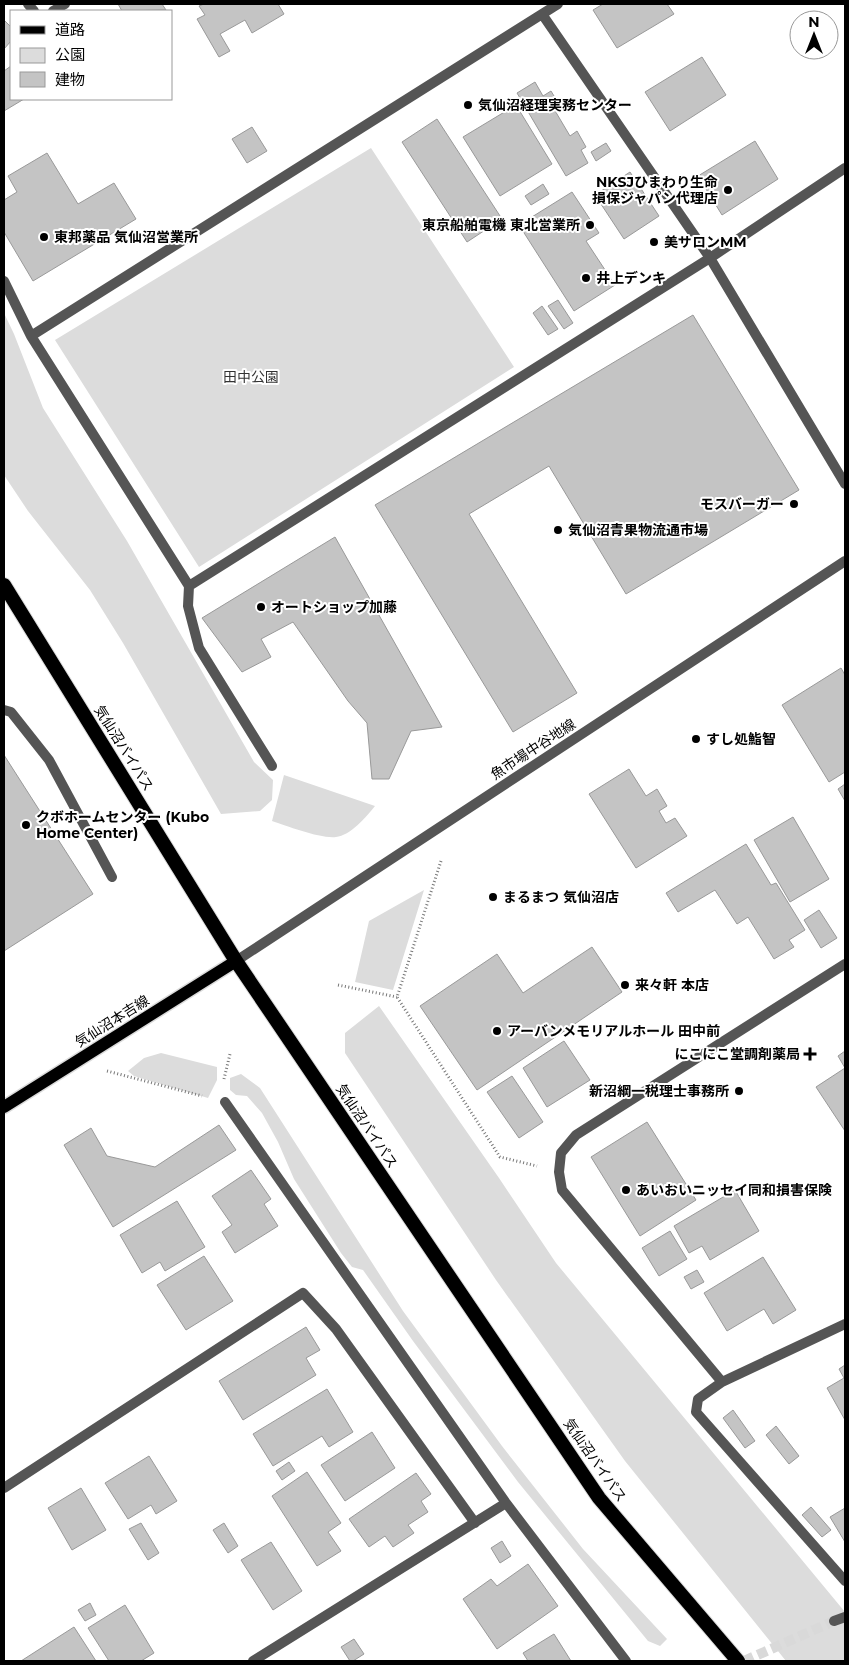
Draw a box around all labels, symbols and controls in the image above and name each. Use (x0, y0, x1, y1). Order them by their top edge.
legend (10, 10, 172, 100)
north arrow (789, 10, 839, 60)
text: N (808, 13, 820, 31)
text: 道路 (55, 20, 85, 39)
text: 公園 (55, 45, 85, 64)
text: 建物 (55, 70, 85, 89)
place label: 気仙沼経理実務センター (478, 96, 632, 114)
marker: 気仙沼経理実務センター (462, 99, 474, 111)
place label: NKSJひまわり生命 損保ジャパン代理店 (592, 173, 718, 207)
marker: NKSJひまわり生命 損保ジャパン代理店 (722, 184, 734, 196)
place label: 東京船舶電機 東北営業所 (422, 216, 580, 234)
marker: 東京船舶電機 東北営業所 (584, 219, 596, 231)
place label: 東邦薬品 気仙沼営業所 (54, 228, 198, 246)
marker: 東邦薬品 気仙沼営業所 (38, 231, 50, 243)
place label: 美サロンMM (664, 233, 747, 251)
marker: 美サロンMM (648, 236, 660, 248)
place label: 井上デンキ (596, 269, 666, 287)
marker: 井上デンキ (580, 272, 592, 284)
park label: 田中公園 (223, 368, 279, 386)
place label: モスバーガー (700, 495, 784, 513)
marker: モスバーガー (788, 498, 800, 510)
place label: 気仙沼青果物流通市場 (568, 521, 708, 539)
marker: 気仙沼青果物流通市場 (552, 524, 564, 536)
place label: オートショップ加藤 (271, 598, 397, 616)
marker: オートショップ加藤 (255, 601, 267, 613)
street label: 気仙沼バイパス (90, 702, 158, 794)
street label: 魚市場中谷地線 (487, 715, 579, 783)
place label: すし処鮨智 (706, 730, 776, 748)
marker: すし処鮨智 (690, 733, 702, 745)
place label: クボホームセンター (Kubo Home Center) (36, 808, 209, 842)
marker: クボホームセンター (Kubo Home Center) (20, 819, 32, 831)
place label: まるまつ 気仙沼店 (503, 888, 619, 906)
marker: まるまつ 気仙沼店 (487, 891, 499, 903)
place label: 来々軒 本店 (635, 976, 709, 994)
marker: 来々軒 本店 (619, 979, 631, 991)
street label: 気仙沼本吉線 (72, 991, 152, 1051)
place label: アーバンメモリアルホール 田中前 (507, 1022, 720, 1040)
marker: アーバンメモリアルホール 田中前 (491, 1025, 503, 1037)
place label: にこにこ堂調剤薬局 (675, 1045, 800, 1063)
marker: にこにこ堂調剤薬局 (804, 1048, 816, 1060)
street label: 気仙沼バイパス (332, 1080, 402, 1172)
place label: 新沼綱一税理士事務所 (589, 1082, 729, 1100)
marker: 新沼綱一税理士事務所 (733, 1085, 745, 1097)
place label: あいおいニッセイ同和損害保険 (636, 1181, 832, 1199)
marker: あいおいニッセイ同和損害保険 (620, 1184, 632, 1196)
street label: 気仙沼バイパス (560, 1415, 630, 1505)

